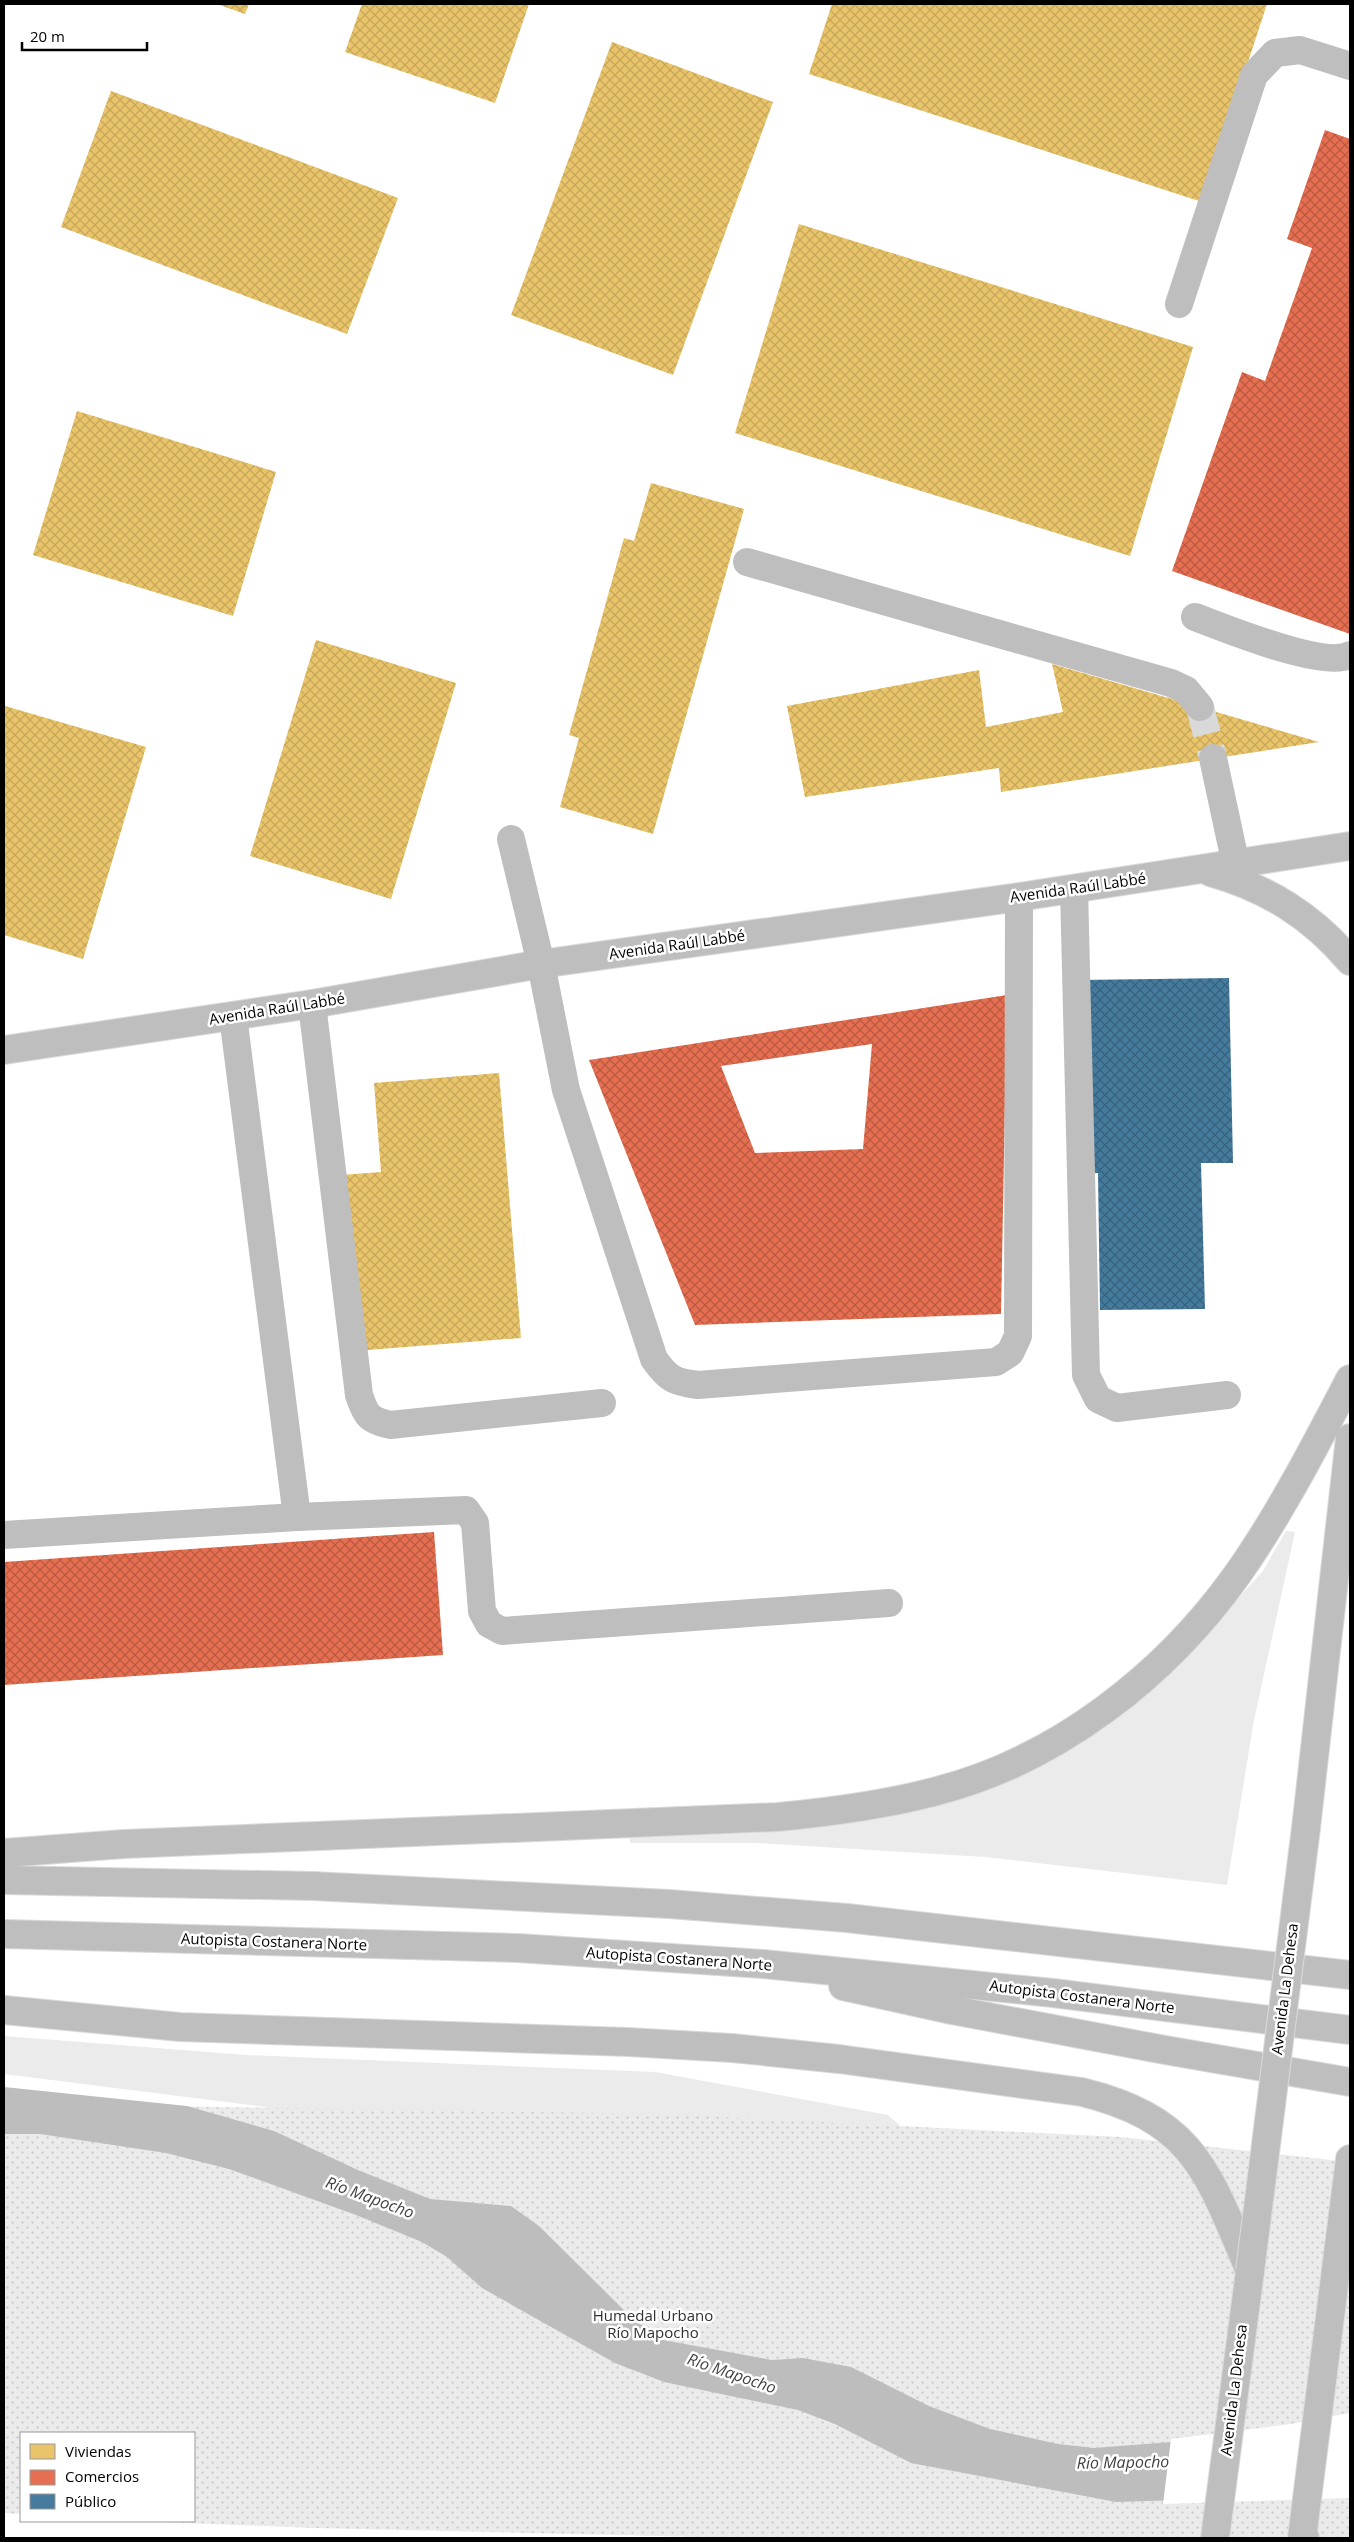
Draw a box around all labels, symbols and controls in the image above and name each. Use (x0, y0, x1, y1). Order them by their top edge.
scale bar (22, 20, 148, 52)
text: 20 m (30, 26, 65, 46)
street label: Avenida Raúl Labbé (1009, 868, 1147, 906)
street label: Avenida Raúl Labbé (608, 925, 746, 963)
street label: Avenida Raúl Labbé (208, 987, 346, 1029)
street label: Avenida La Dehesa (1266, 1922, 1302, 2056)
street label: Autopista Costanera Norte (181, 1928, 367, 1954)
street label: Autopista Costanera Norte (585, 1942, 773, 1974)
street label: Autopista Costanera Norte (988, 1975, 1176, 2017)
water label: Río Mapocho (323, 2171, 417, 2223)
park label: Humedal Urbano Río Mapocho (593, 2305, 713, 2342)
street label: Avenida La Dehesa (1215, 2323, 1251, 2457)
water label: Río Mapocho (685, 2348, 779, 2398)
legend (20, 2432, 195, 2522)
text: Viviendas (65, 2441, 131, 2461)
water label: Río Mapocho (1077, 2450, 1169, 2474)
text: Comercios (65, 2466, 139, 2486)
text: Público (65, 2491, 116, 2511)

